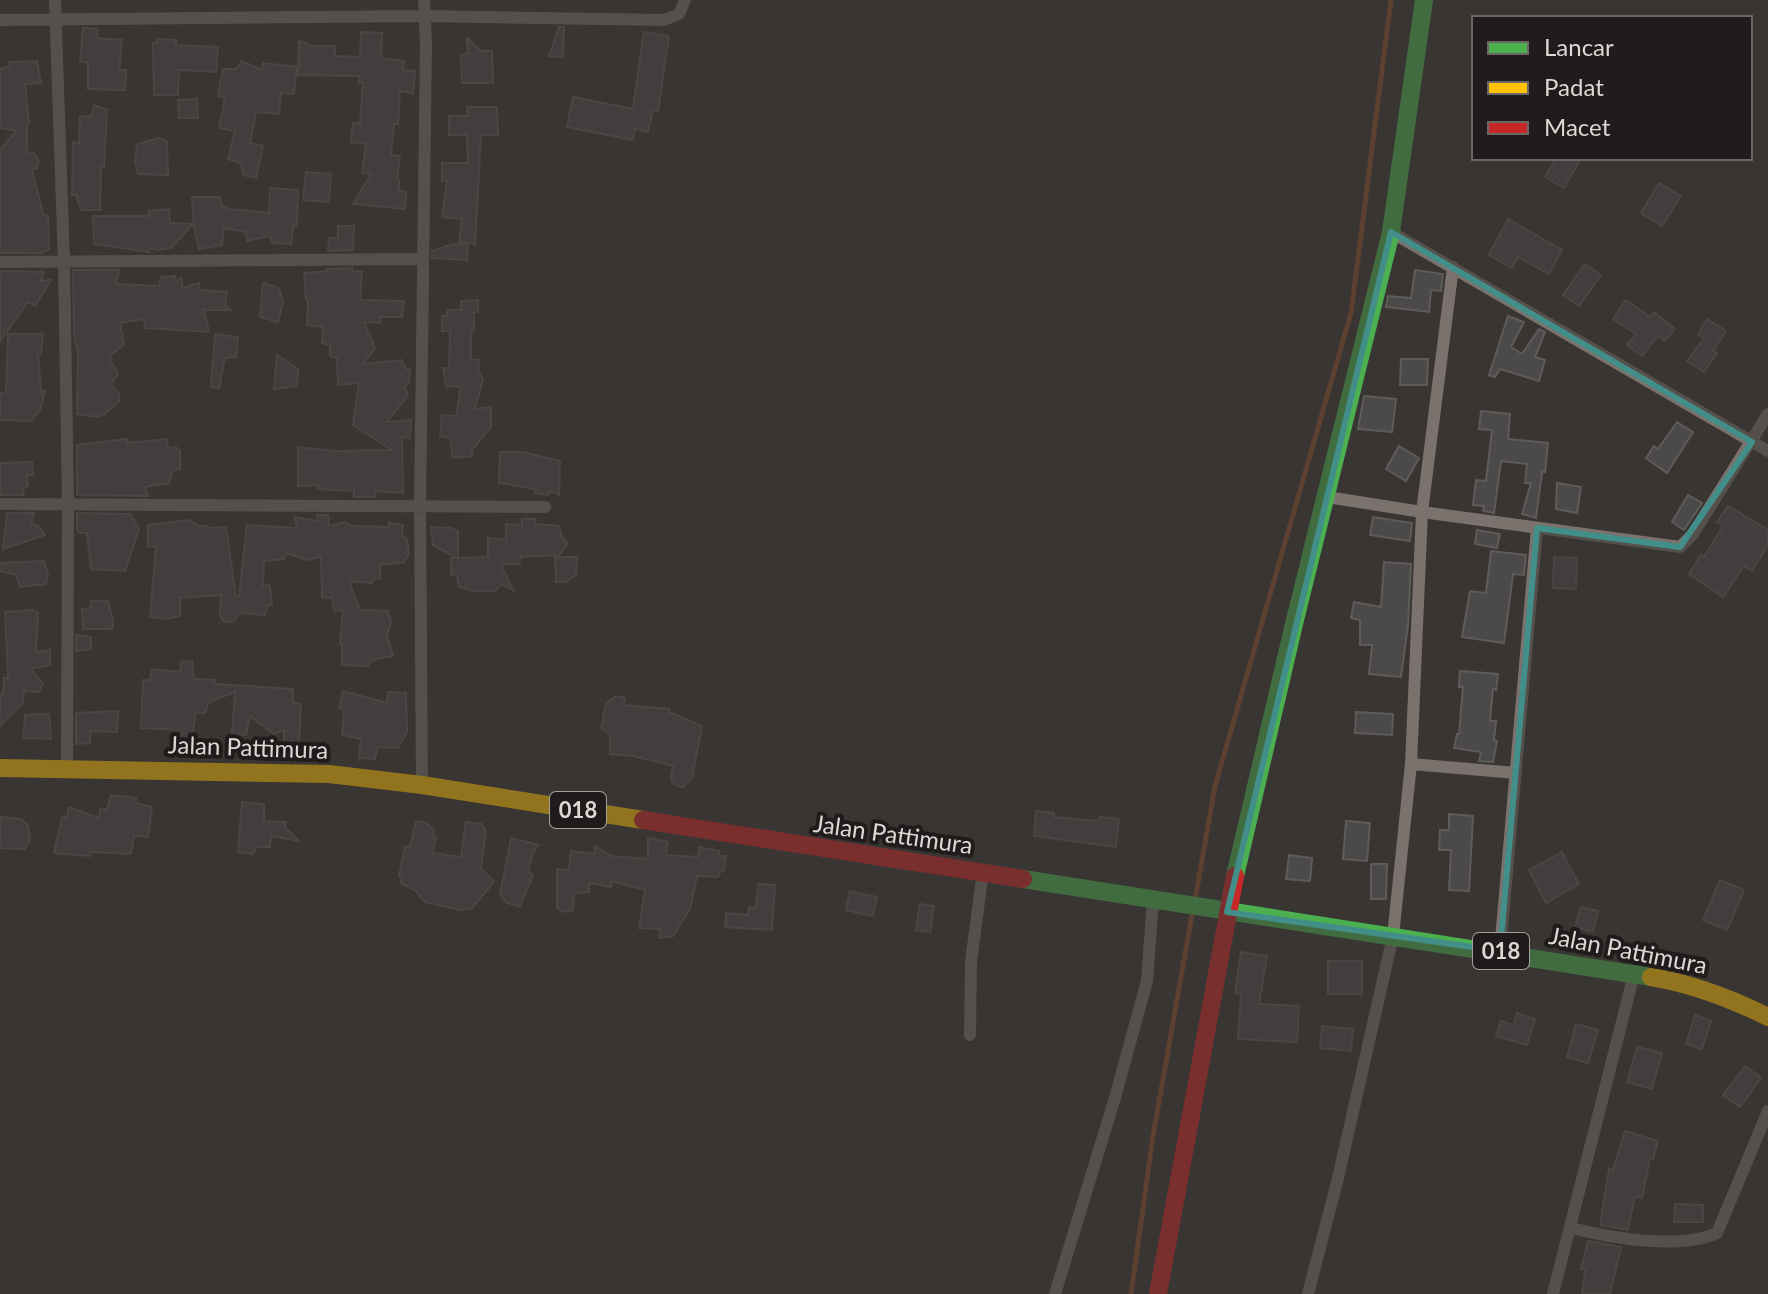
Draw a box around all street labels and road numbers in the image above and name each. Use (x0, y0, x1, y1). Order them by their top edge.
street label: Jalan Pattimura (167, 729, 329, 764)
road number: 018 (550, 792, 606, 828)
street label: Jalan Pattimura (812, 808, 975, 859)
street label: Jalan Pattimura (1547, 920, 1710, 979)
road number: 018 (1473, 933, 1529, 969)

